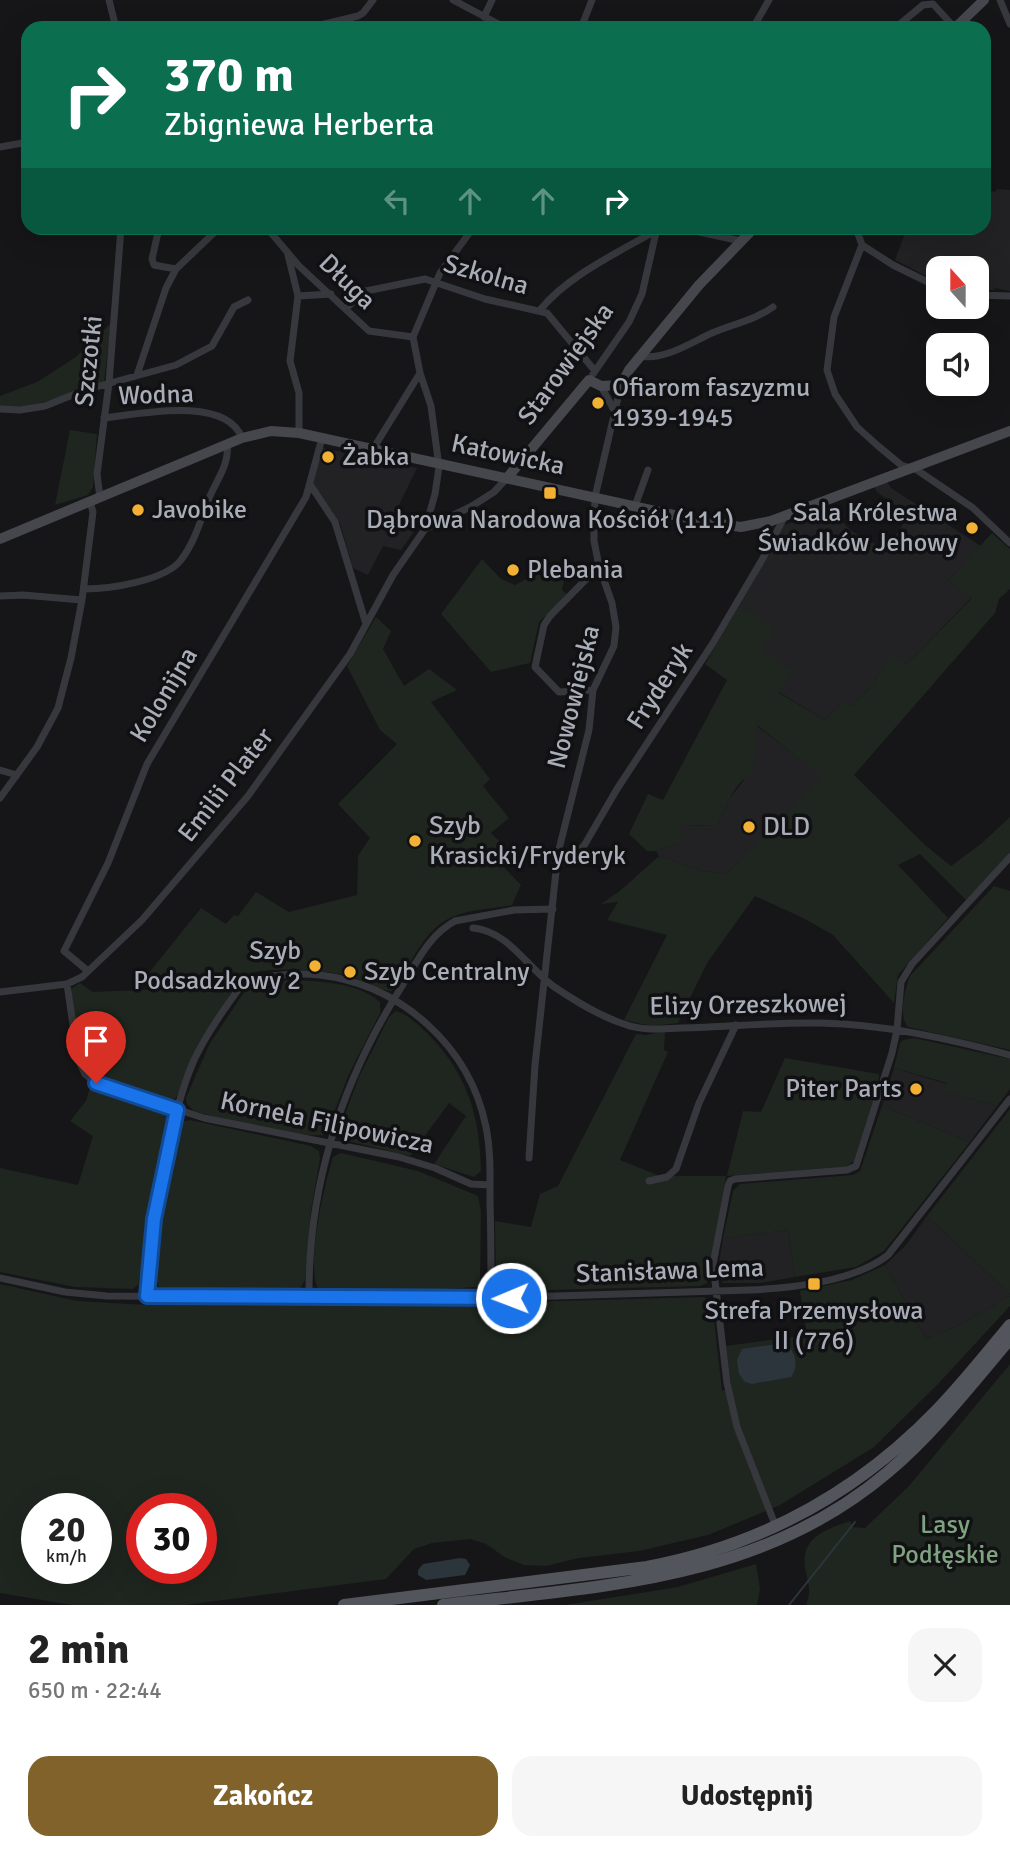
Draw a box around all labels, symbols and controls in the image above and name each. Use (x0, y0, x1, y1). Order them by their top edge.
text: 370 m (164, 45, 294, 105)
icon: right (49, 49, 140, 140)
text: Zbigniewa Herberta (164, 105, 434, 144)
icon: left (378, 182, 416, 220)
icon: ahead (451, 182, 489, 220)
icon: ahead (524, 182, 562, 220)
icon: right (597, 182, 635, 220)
street label: Długa (312, 247, 382, 317)
street label: Szkolna (440, 248, 532, 302)
north arrow (926, 256, 989, 318)
map controls (926, 256, 989, 396)
street label: Starowiejska (511, 297, 621, 431)
street label: Szczotki (68, 314, 110, 408)
button: sound (926, 333, 989, 396)
place label: Ofiarom faszyzmu 1939-1945 (612, 372, 810, 434)
street label: Wodna (118, 378, 194, 412)
marker: Ofiarom faszyzmu 1939-1945 (590, 395, 606, 411)
street label: Katowicka (448, 427, 568, 483)
place label: Żabka (342, 441, 409, 473)
marker: Żabka (320, 449, 336, 465)
marker: Dąbrowa Narodowa Kościół (111) (542, 485, 558, 501)
place label: Javobike (152, 494, 247, 526)
place label: Sala Królestwa Świadków Jehowy (758, 497, 958, 559)
marker: Javobike (130, 502, 146, 518)
place label: Dąbrowa Narodowa Kościół (111) (366, 504, 734, 536)
marker: Sala Królestwa Świadków Jehowy (964, 520, 980, 536)
place label: Plebania (527, 554, 623, 586)
marker: Plebania (505, 562, 521, 578)
street label: Nowowiejska (541, 622, 607, 772)
street label: Fryderyk (620, 636, 700, 736)
street label: Kolonijna (123, 642, 205, 748)
street label: Emilii Plater (171, 721, 281, 849)
place label: Szyb Krasicki/Fryderyk (429, 810, 626, 872)
place label: DLD (763, 811, 810, 843)
marker: DLD (741, 819, 757, 835)
marker: Szyb Krasicki/Fryderyk (407, 833, 423, 849)
place label: Szyb Podsadzkowy 2 (133, 935, 301, 997)
place label: Szyb Centralny (364, 956, 529, 988)
marker: Szyb Podsadzkowy 2 (307, 958, 323, 974)
marker: Szyb Centralny (342, 964, 358, 980)
street label: Elizy Orzeszkowej (649, 987, 847, 1023)
pin (66, 1011, 126, 1083)
icon: arrive (77, 1022, 115, 1060)
place label: Piter Parts (785, 1073, 902, 1105)
marker: Piter Parts (908, 1081, 924, 1097)
street label: Kornela Filipowicza (217, 1085, 437, 1161)
street label: Stanisława Lema (575, 1252, 765, 1290)
position arrow (474, 1261, 548, 1335)
marker: Strefa Przemysłowa II (776) (806, 1276, 822, 1292)
place label: Strefa Przemysłowa II (776) (704, 1295, 924, 1357)
speed limit sign: 30 (126, 1493, 217, 1584)
text: 20 (48, 1508, 85, 1551)
park label: Lasy Podłęskie (891, 1509, 999, 1571)
text: km/h (46, 1545, 87, 1567)
text: 2 min (28, 1624, 129, 1675)
button: close (908, 1628, 982, 1702)
text: 650 m · 22:44 (28, 1676, 162, 1705)
button: Zakończ (28, 1756, 498, 1836)
button: Udostępnij (512, 1756, 982, 1836)

